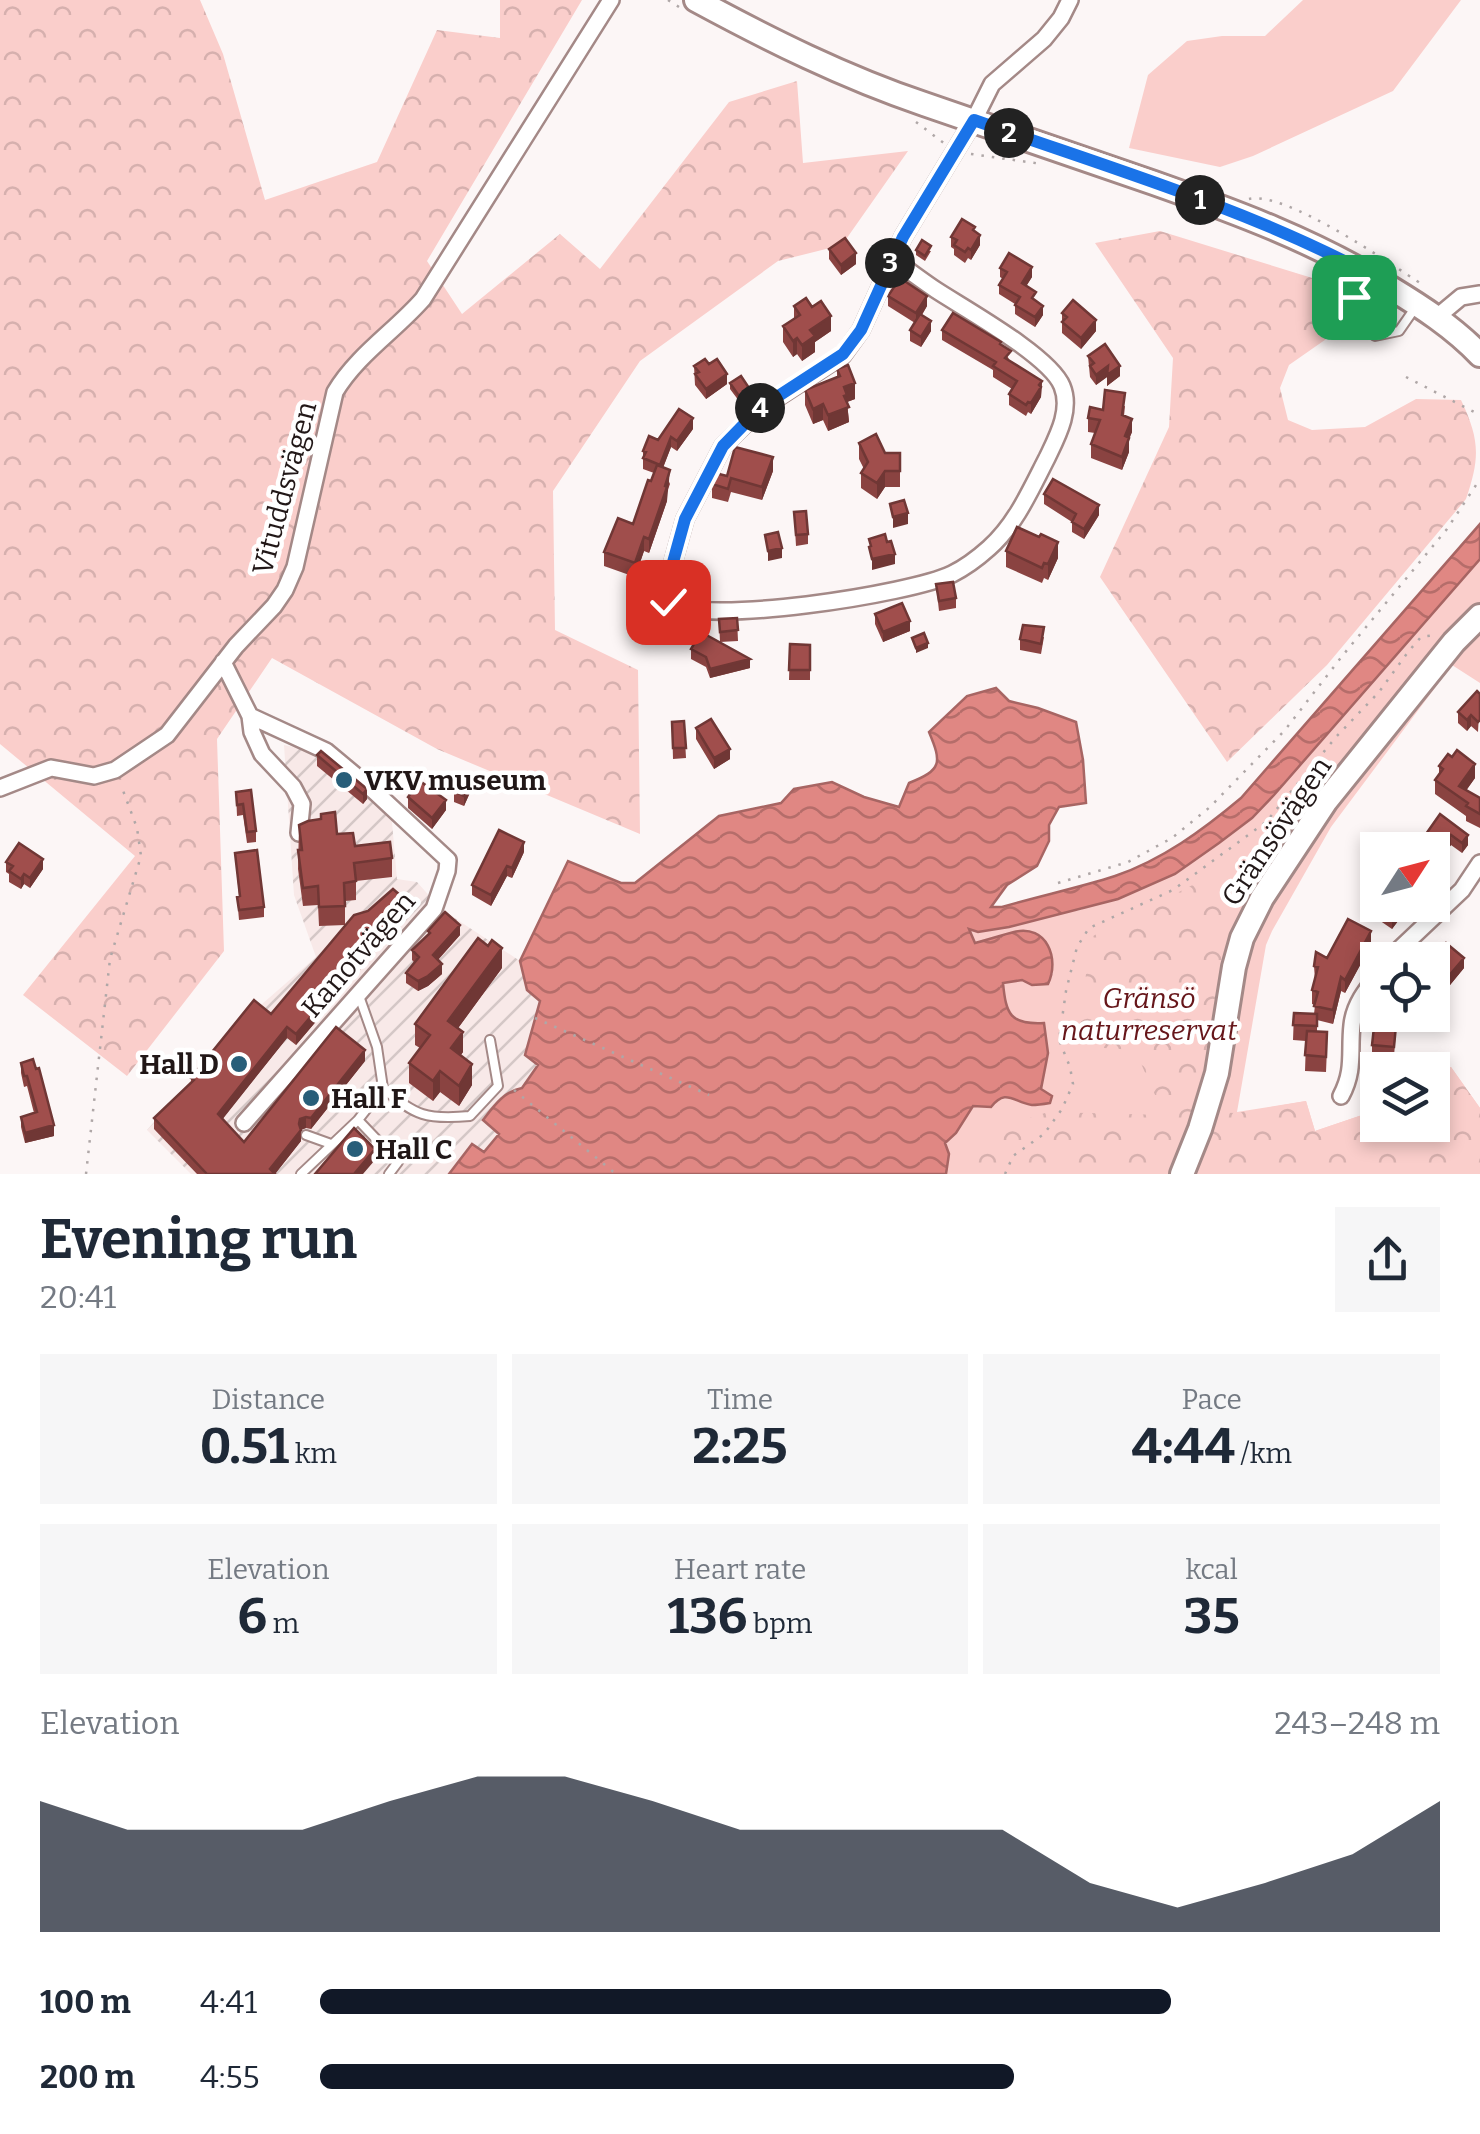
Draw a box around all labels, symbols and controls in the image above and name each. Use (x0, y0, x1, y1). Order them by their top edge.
pin: 2 (984, 108, 1034, 158)
text: 2 (1001, 116, 1017, 149)
pin: 1 (1175, 175, 1225, 225)
text: 1 (1194, 183, 1206, 216)
pin: 3 (865, 238, 915, 288)
text: 3 (882, 246, 898, 279)
pin (1312, 255, 1397, 340)
icon: arrive (1327, 270, 1382, 325)
pin: 4 (735, 383, 785, 433)
text: 4 (751, 391, 769, 424)
street label: Vituddsvägen (246, 398, 324, 578)
pin (626, 560, 711, 645)
icon: check (641, 575, 696, 630)
street label: Gränsövägen (1215, 751, 1338, 912)
place label: VKV museum (364, 764, 546, 797)
marker: VKV museum (333, 769, 355, 791)
north arrow (1360, 832, 1450, 922)
map controls (1360, 832, 1450, 1142)
street label: Kanotvägen (295, 885, 422, 1024)
button: locate (1360, 942, 1450, 1032)
park label: Gränsö naturreservat (1061, 982, 1238, 1047)
place label: Hall D (139, 1048, 219, 1081)
button: layers (1360, 1052, 1450, 1142)
marker: Hall D (228, 1053, 250, 1075)
place label: Hall F (331, 1082, 407, 1115)
marker: Hall F (300, 1087, 322, 1109)
place label: Hall C (375, 1133, 452, 1166)
marker: Hall C (344, 1138, 366, 1160)
text: Evening run (40, 1207, 357, 1273)
button: share (1335, 1207, 1440, 1312)
text: 20:41 (40, 1278, 116, 1316)
text: Distance (212, 1383, 325, 1416)
text: Time (707, 1383, 773, 1416)
text: Pace (1181, 1383, 1242, 1416)
text: 0.51 (200, 1416, 289, 1476)
text: 2:25 (692, 1416, 788, 1476)
text: 4:44 (1131, 1416, 1235, 1476)
text: km (289, 1437, 337, 1470)
text: /km (1235, 1437, 1292, 1470)
text: Elevation (207, 1553, 329, 1586)
text: Heart rate (674, 1553, 806, 1586)
text: kcal (1186, 1553, 1238, 1586)
text: 6 (237, 1586, 267, 1646)
text: 136 (667, 1586, 747, 1646)
text: 35 (1184, 1586, 1240, 1646)
text: m (267, 1607, 299, 1640)
text: bpm (747, 1607, 813, 1640)
text: Elevation (40, 1704, 180, 1742)
text: 243–248 m (1274, 1704, 1440, 1742)
text: 100 m (40, 1983, 131, 2021)
text: 4:41 (200, 1983, 257, 2021)
text: 200 m (40, 2058, 135, 2096)
text: 4:55 (200, 2058, 260, 2096)

